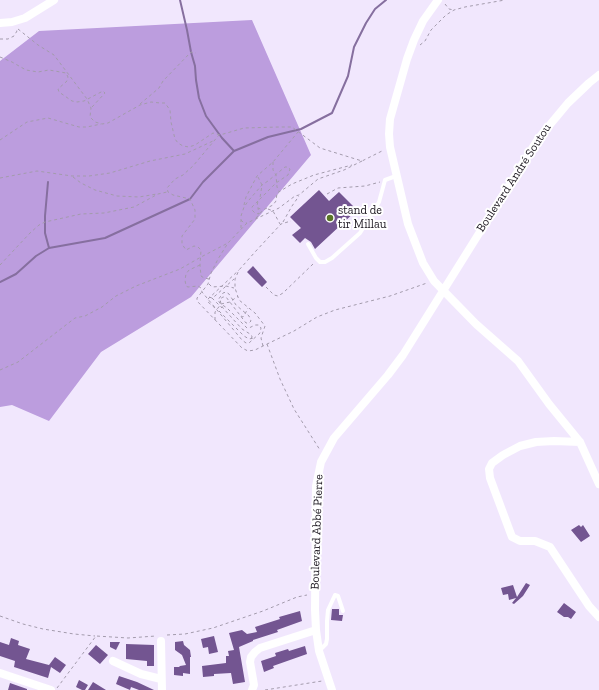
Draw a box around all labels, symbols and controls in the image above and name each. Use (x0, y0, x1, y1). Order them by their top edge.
street label: Boulevard André Soutou (474, 121, 554, 235)
place label: stand de tir Millau (338, 204, 386, 232)
marker: stand de tir Millau (325, 213, 335, 223)
street label: Boulevard Abbé Pierre (308, 474, 326, 590)

